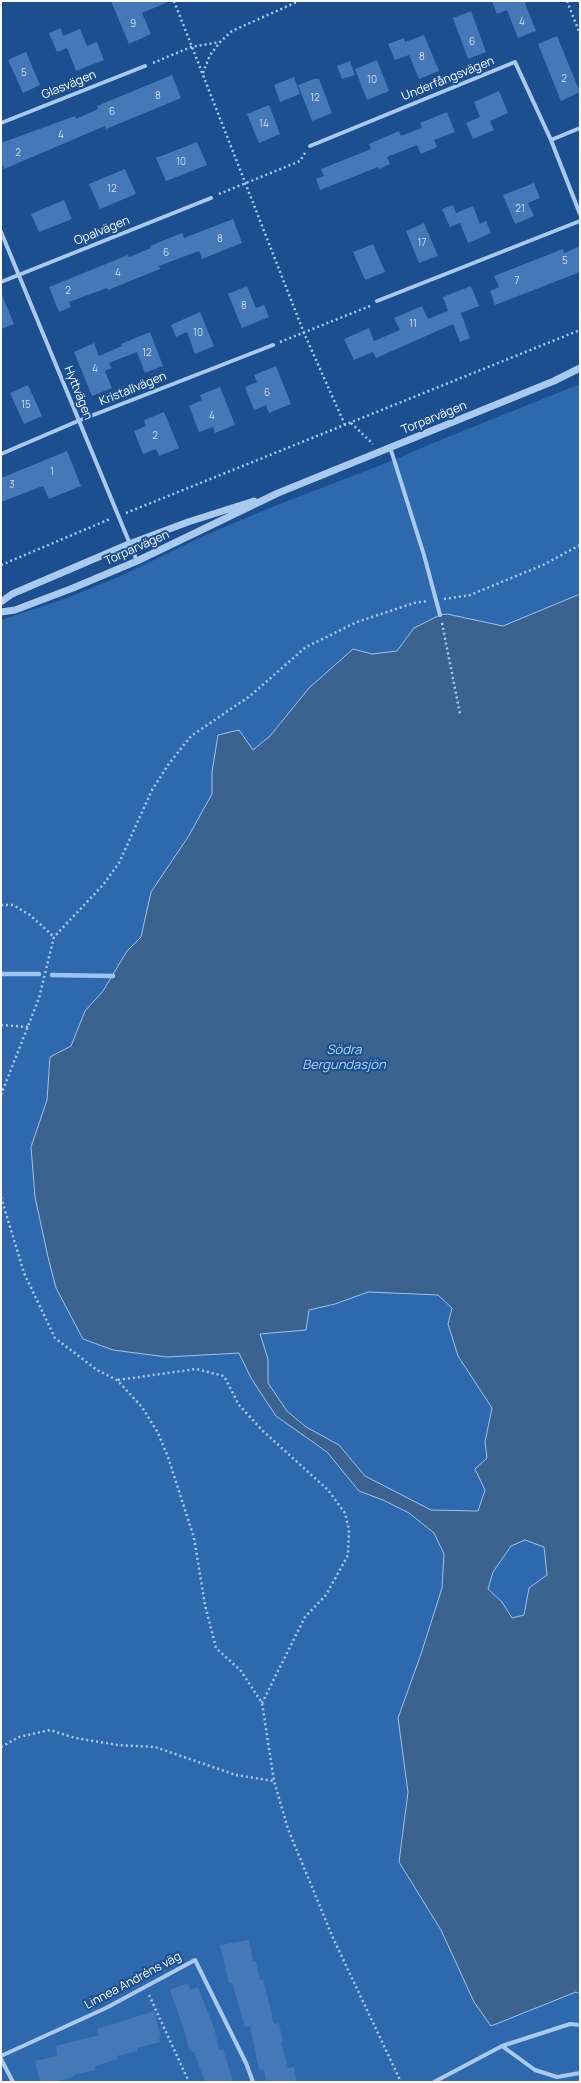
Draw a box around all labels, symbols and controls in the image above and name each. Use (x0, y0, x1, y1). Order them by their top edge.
house number: 4 (519, 16, 525, 28)
house number: 9 (130, 18, 136, 30)
house number: 6 (469, 36, 475, 48)
house number: 8 (419, 51, 425, 63)
street label: Underfångsvägen (400, 54, 496, 104)
house number: 5 (21, 67, 27, 79)
street label: Glasvägen (40, 68, 98, 102)
house number: 2 (561, 73, 567, 85)
house number: 10 (367, 74, 377, 86)
house number: 8 (155, 90, 161, 102)
house number: 12 (310, 92, 320, 104)
house number: 6 (109, 106, 115, 118)
house number: 14 (259, 118, 269, 130)
house number: 4 (58, 129, 64, 141)
house number: 2 (15, 147, 21, 159)
house number: 10 (176, 156, 186, 168)
house number: 12 (107, 183, 117, 195)
house number: 21 (515, 203, 525, 215)
street label: Opalvägen (72, 213, 132, 249)
house number: 8 (217, 233, 223, 245)
house number: 17 (418, 237, 426, 249)
house number: 6 (163, 247, 169, 259)
house number: 5 (562, 255, 568, 267)
house number: 4 (115, 267, 121, 279)
house number: 7 (514, 275, 520, 287)
house number: 2 (65, 285, 71, 297)
house number: 8 (241, 300, 247, 312)
house number: 11 (409, 318, 417, 330)
house number: 10 (193, 327, 203, 339)
house number: 12 (142, 347, 152, 359)
house number: 4 (92, 363, 98, 375)
street label: Hyttvägen (61, 364, 95, 422)
street label: Kristallvägen (97, 369, 169, 409)
house number: 6 (264, 387, 270, 399)
street label: Torparvägen (399, 398, 469, 438)
house number: 15 (21, 399, 31, 411)
house number: 4 (209, 410, 215, 422)
house number: 2 (152, 430, 158, 442)
house number: 1 (50, 466, 54, 478)
house number: 3 (9, 479, 15, 491)
street label: Torparvägen (102, 527, 172, 569)
water label: Södra Bergundasjön (302, 1042, 386, 1073)
street label: Linnea Andréns väg (82, 1949, 184, 2013)

